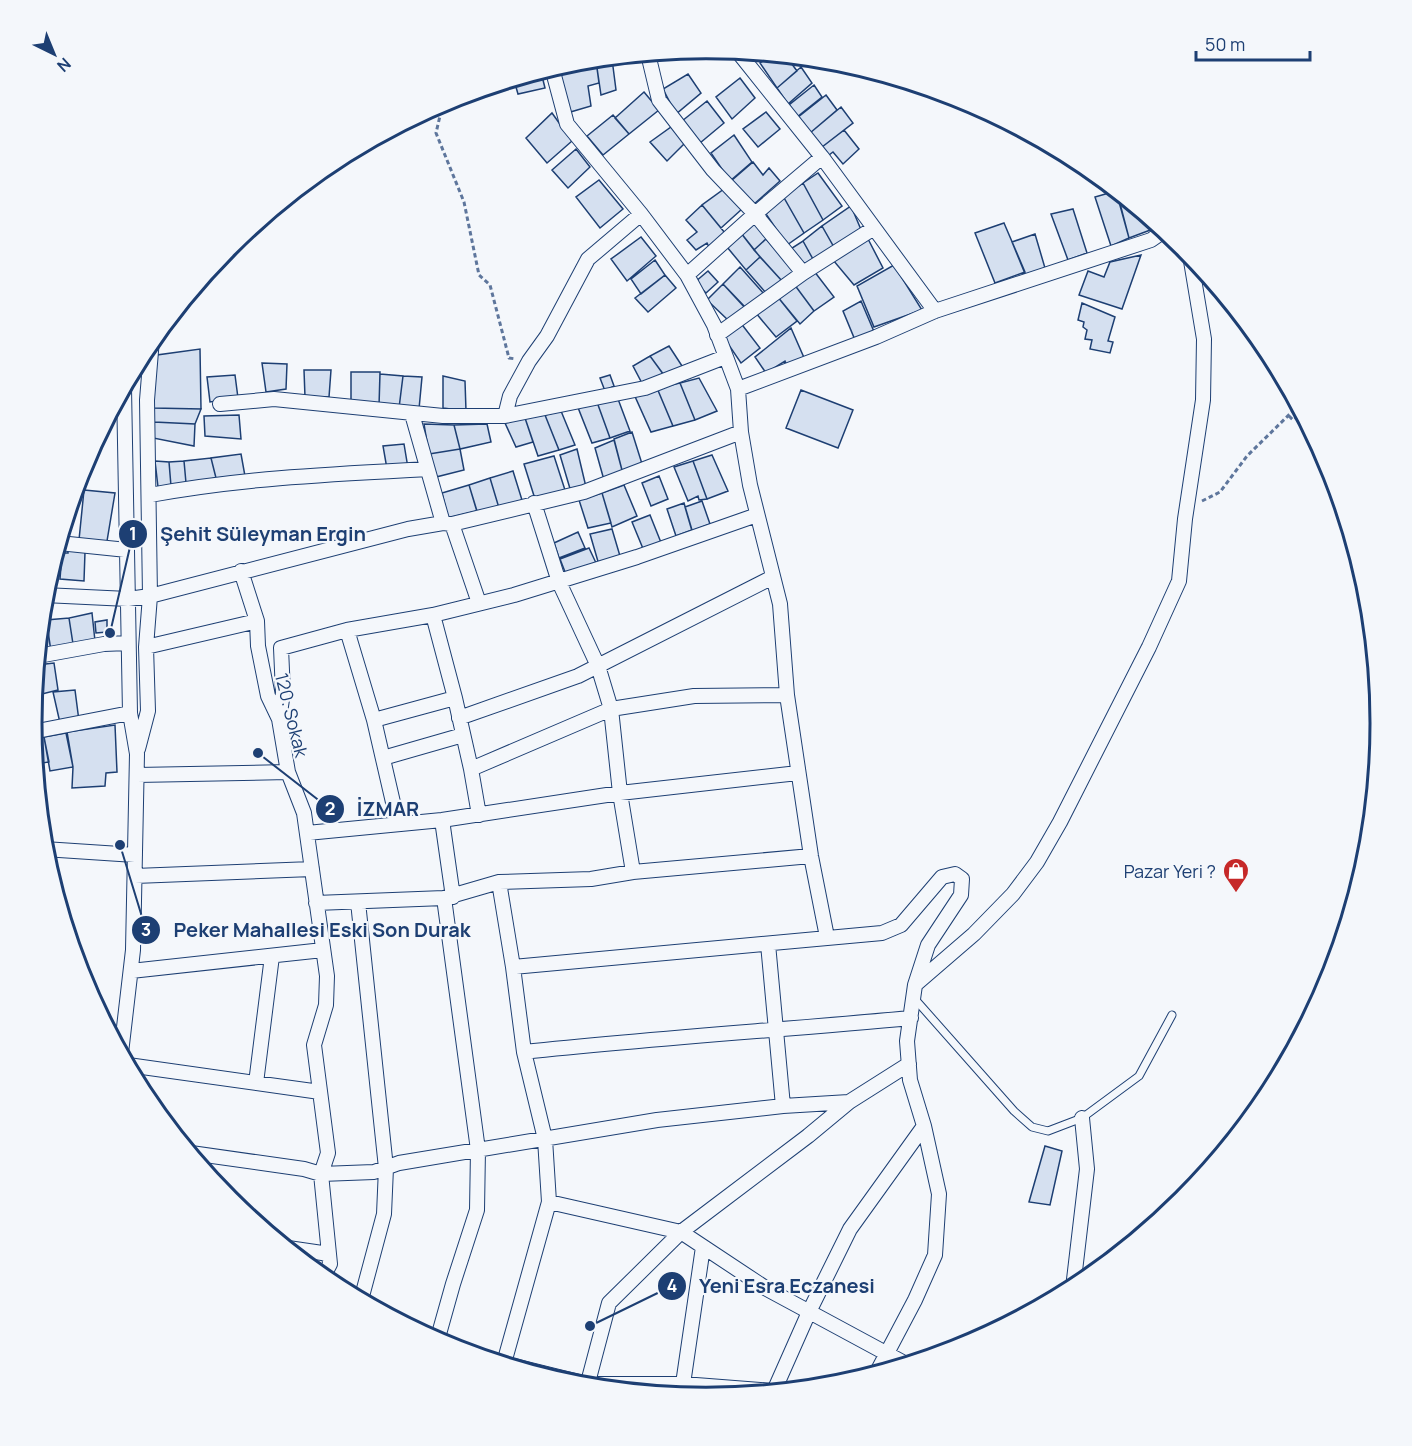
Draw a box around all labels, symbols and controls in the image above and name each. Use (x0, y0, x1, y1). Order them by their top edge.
north arrow (24, 24, 84, 84)
scale bar (1196, 24, 1310, 62)
text: 50 m (1205, 32, 1245, 56)
text: N (53, 53, 76, 77)
callout: Şehit Süleyman Ergin (118, 515, 378, 553)
text: Şehit Süleyman Ergin (160, 520, 366, 547)
text: 1 (129, 521, 137, 545)
street label: 120. Sokak (270, 670, 314, 761)
callout: İZMAR (315, 790, 432, 828)
text: İZMAR (357, 795, 419, 822)
text: 2 (325, 796, 335, 820)
shop icon: Pazar Yeri ? (1221, 856, 1251, 894)
place label: Pazar Yeri ? (1124, 859, 1216, 883)
callout: Peker Mahallesi Eski Son Durak (131, 911, 482, 949)
text: Peker Mahallesi Eski Son Durak (173, 916, 472, 943)
text: 3 (141, 917, 151, 941)
callout: Yeni Esra Eczanesi (657, 1267, 887, 1305)
text: Yeni Esra Eczanesi (699, 1272, 875, 1299)
text: 4 (667, 1273, 678, 1297)

